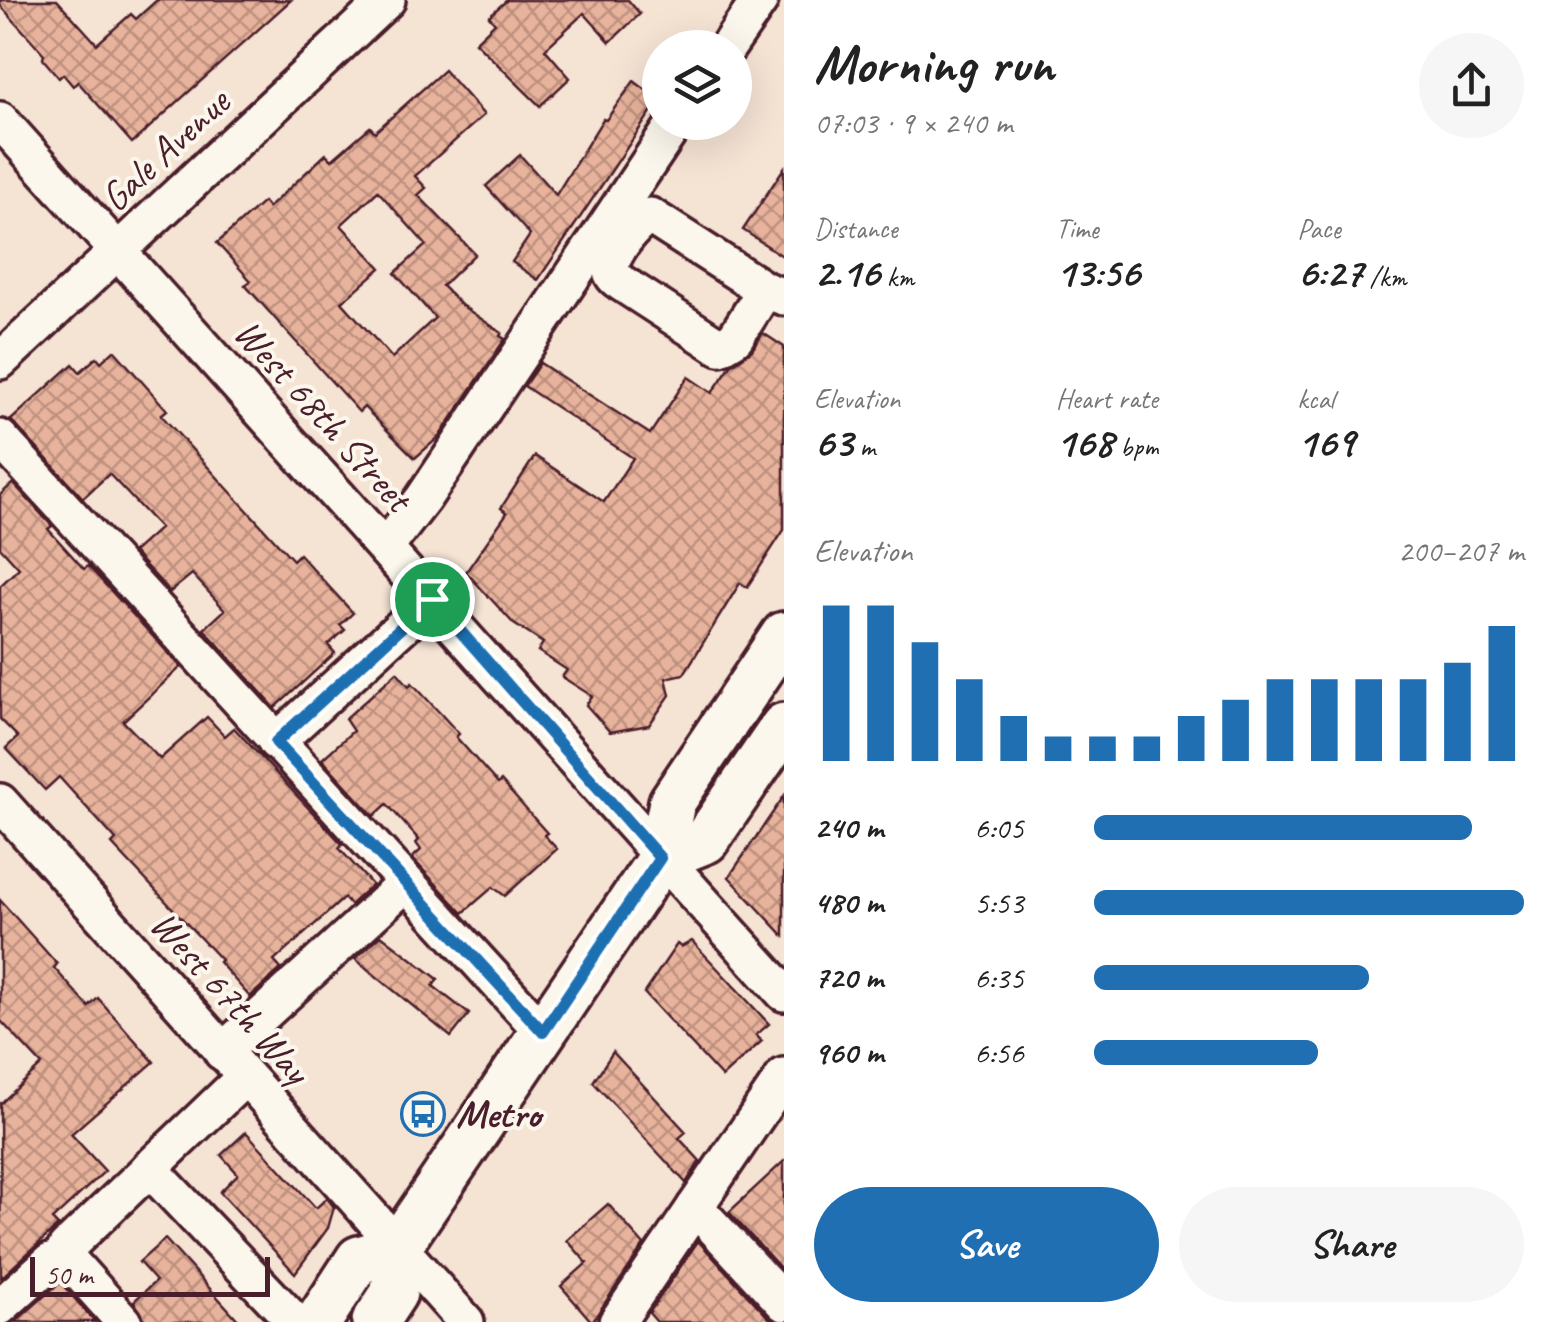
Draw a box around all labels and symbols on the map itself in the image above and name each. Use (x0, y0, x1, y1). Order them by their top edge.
street label: Gale Avenue (90, 76, 242, 222)
street label: West 68th Street (223, 308, 425, 524)
pin (390, 557, 475, 642)
street label: West 67th Way (139, 900, 323, 1096)
place label: Metro (456, 1089, 544, 1139)
bus stop icon: Metro (400, 1091, 446, 1137)
scale bar (30, 1252, 270, 1296)

